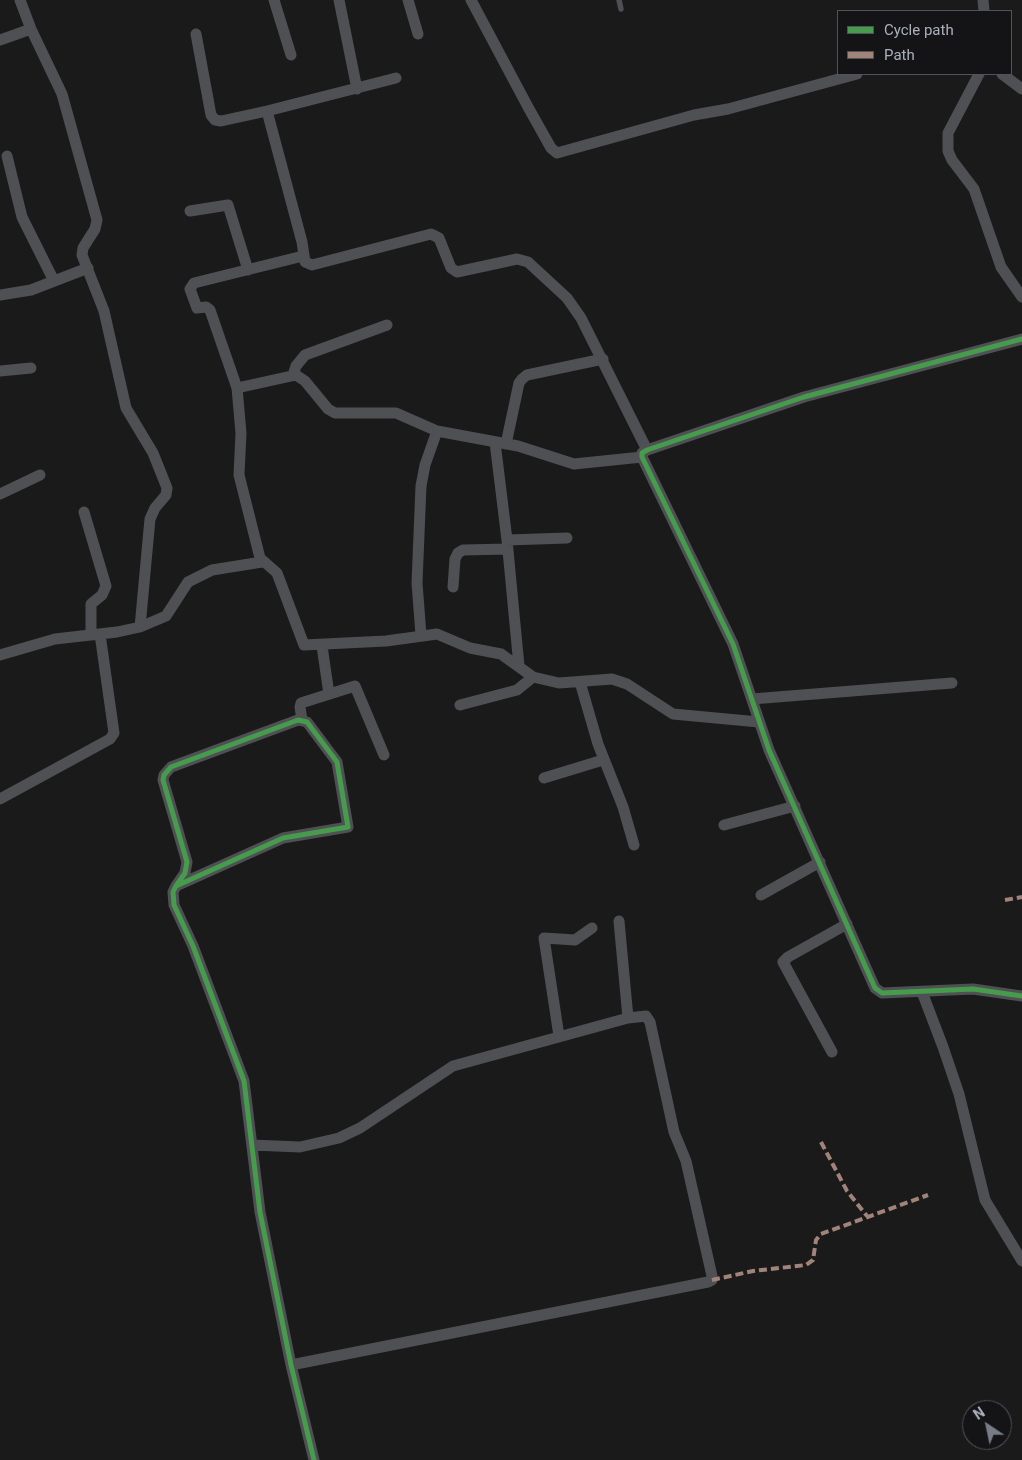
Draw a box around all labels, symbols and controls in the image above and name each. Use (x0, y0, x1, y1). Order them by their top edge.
legend (837, 10, 1012, 75)
text: Cycle path (884, 21, 954, 39)
text: Path (884, 46, 915, 64)
north arrow (962, 1400, 1012, 1450)
text: N (971, 1404, 988, 1423)

